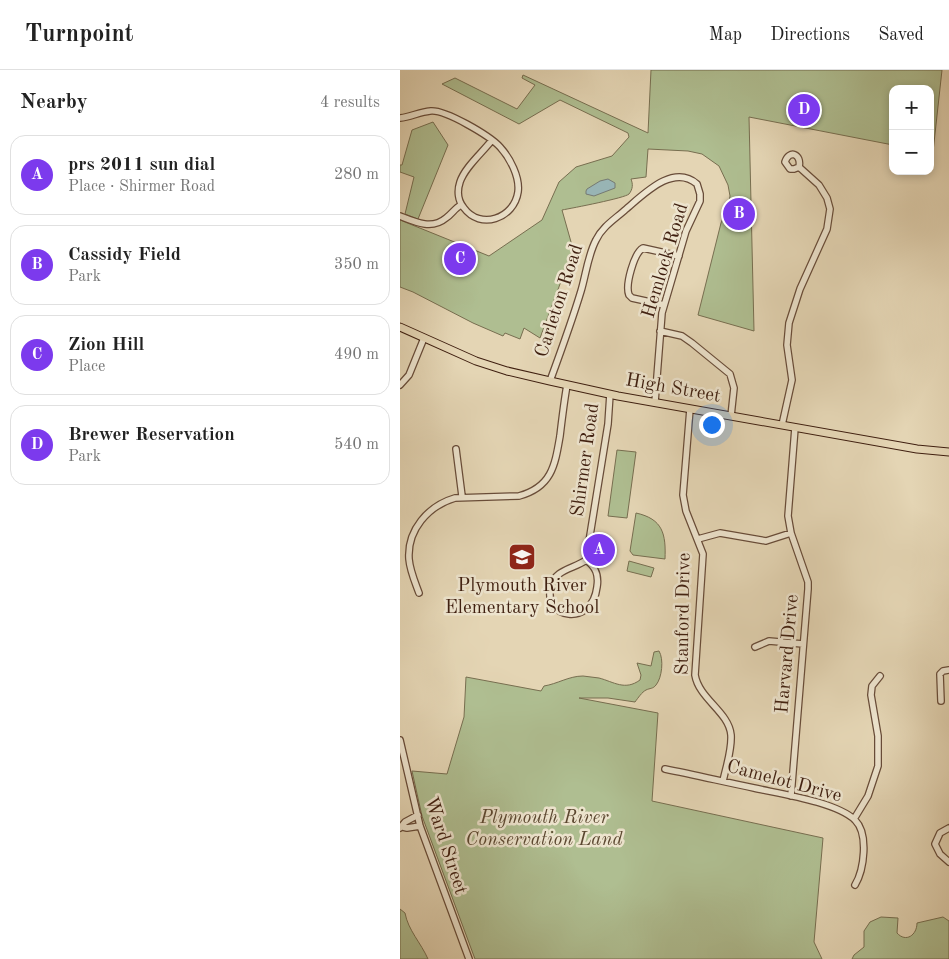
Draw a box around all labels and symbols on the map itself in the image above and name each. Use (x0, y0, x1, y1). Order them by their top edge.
pin: D (788, 91, 820, 129)
pin: B (723, 195, 755, 233)
street label: Hemlock Road (639, 201, 693, 321)
pin: C (444, 240, 476, 278)
street label: Carleton Road (533, 242, 587, 360)
street label: High Street (624, 371, 722, 407)
street label: Shirmer Road (569, 402, 603, 518)
your location (699, 412, 725, 438)
pin: A (583, 531, 615, 569)
school or university icon: Plymouth River Elementary School (507, 542, 537, 572)
street label: Stanford Drive (673, 553, 695, 675)
place label: Plymouth River Elementary School (445, 577, 599, 618)
street label: Harvard Drive (773, 594, 803, 714)
street label: Camelot Drive (724, 758, 844, 806)
street label: Ward Street (420, 795, 470, 897)
park label: Plymouth River Conservation Land (466, 809, 623, 850)

